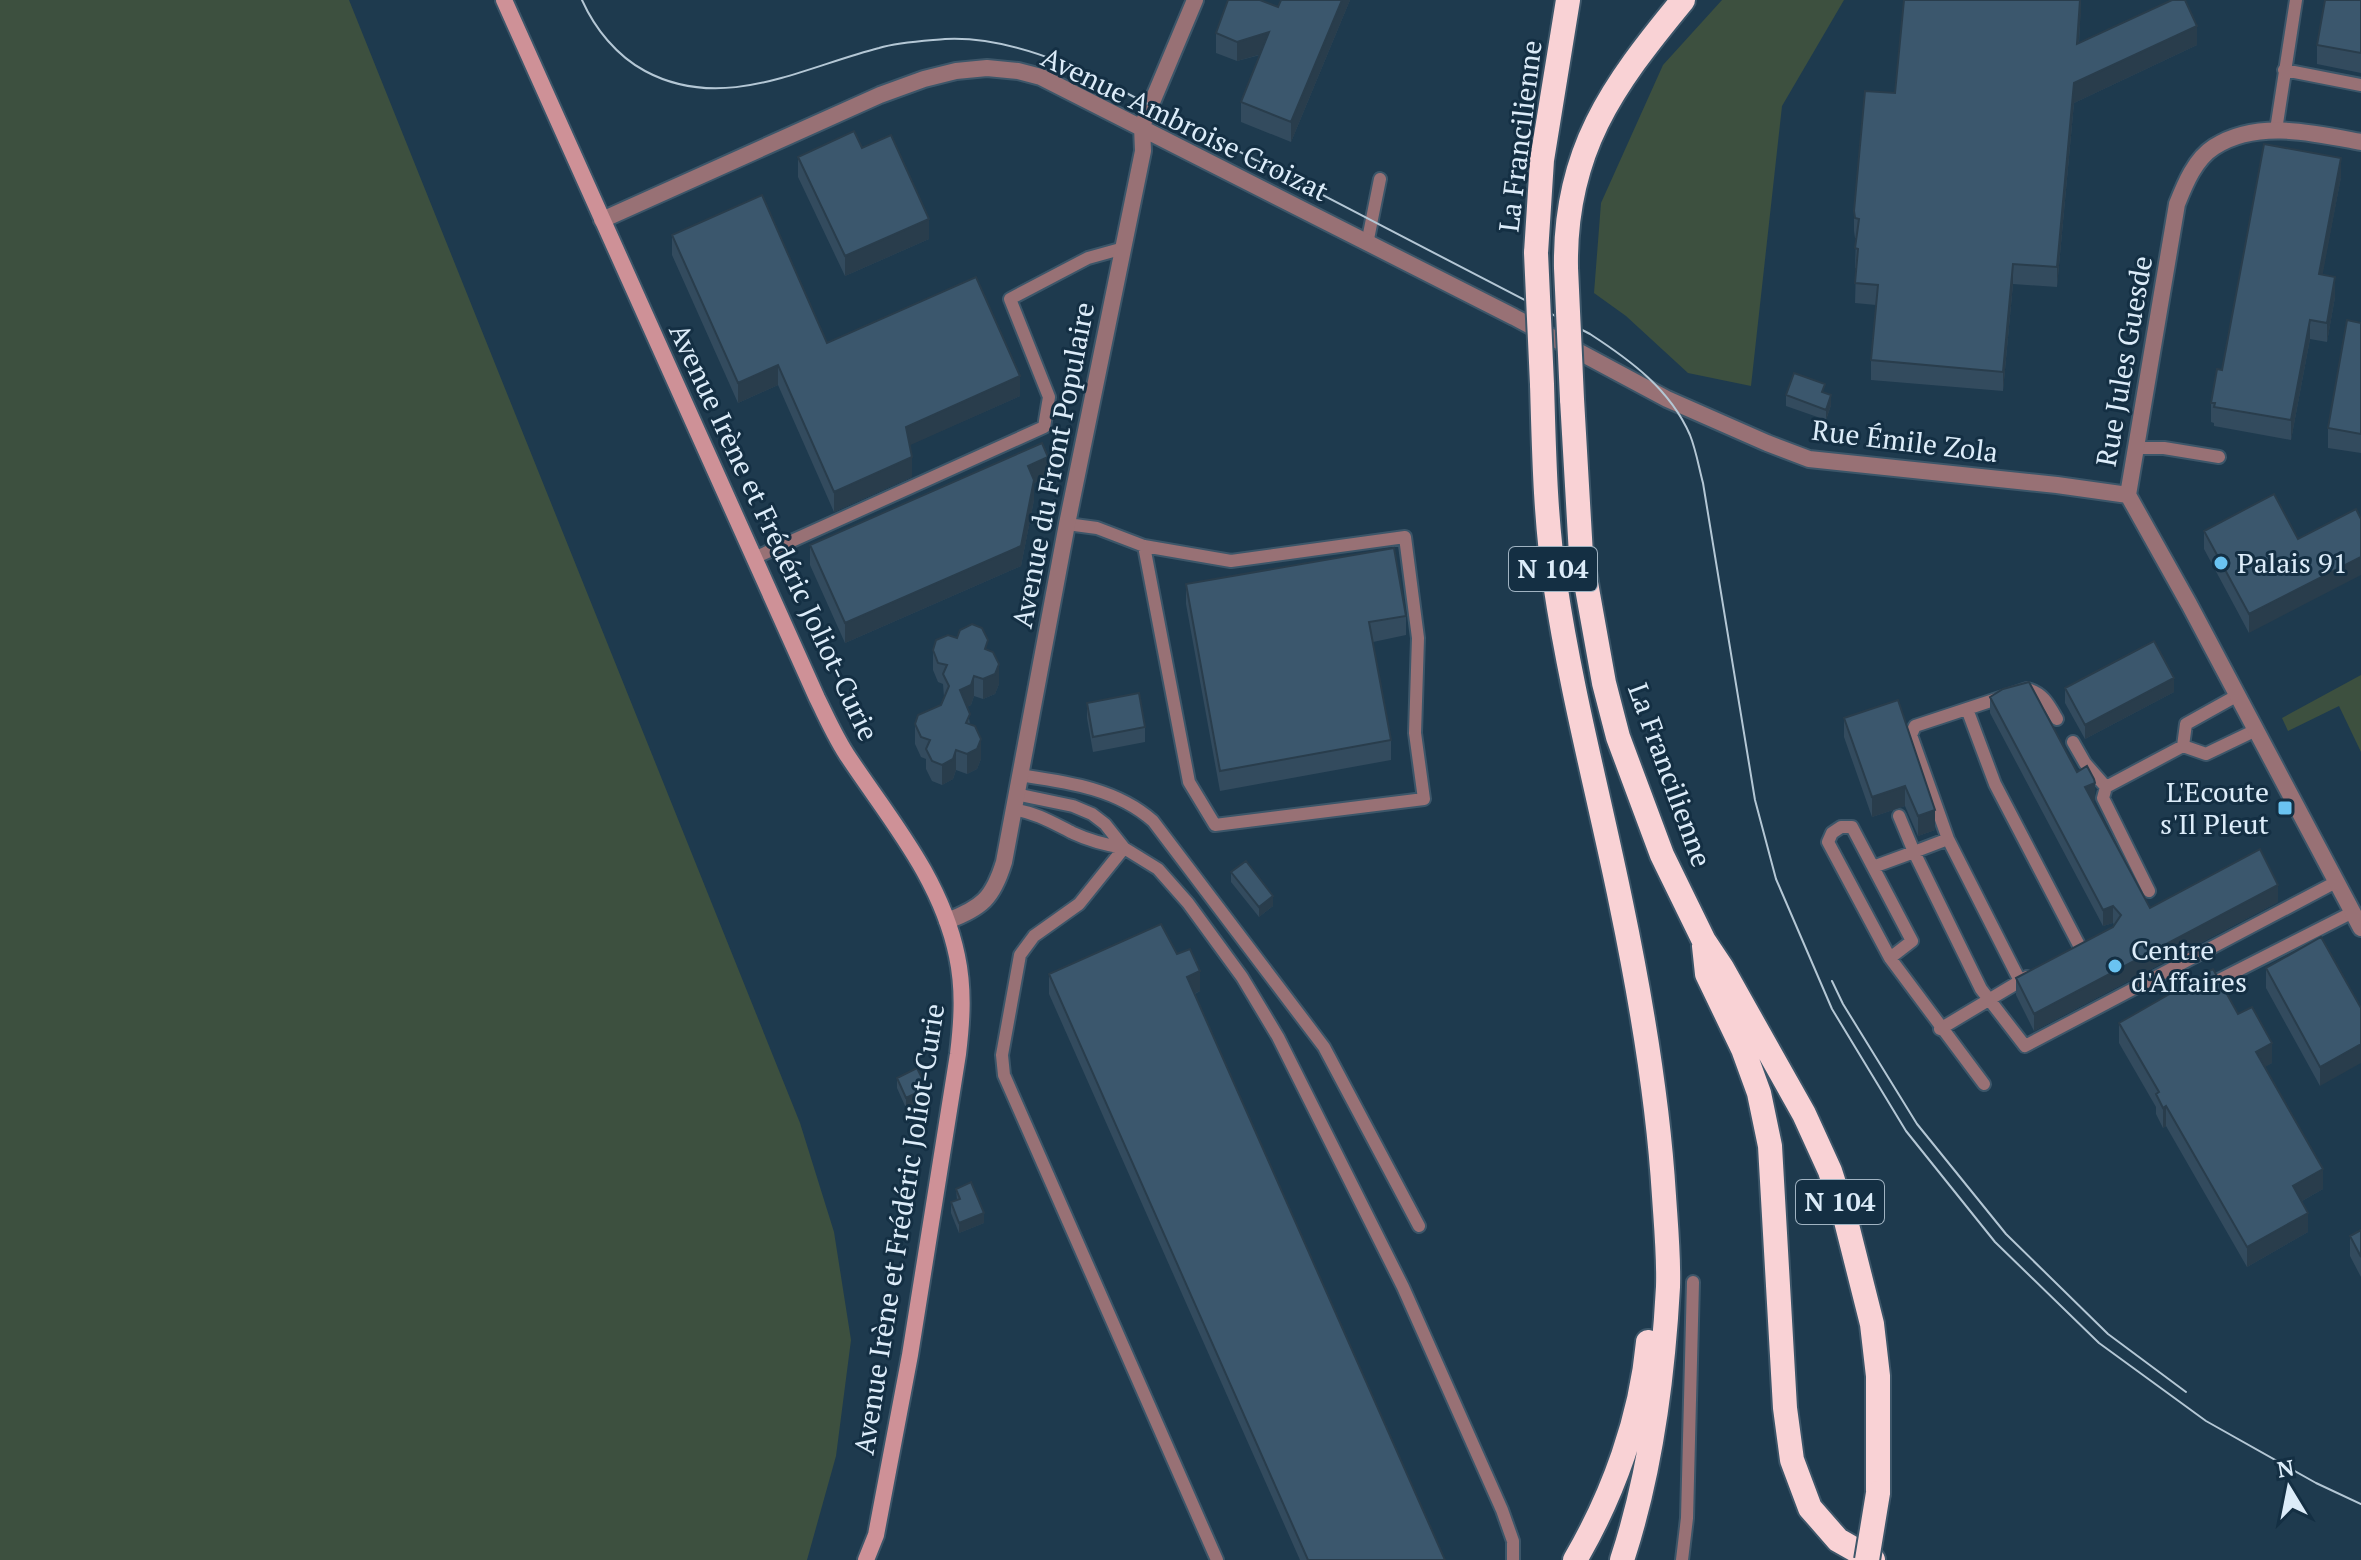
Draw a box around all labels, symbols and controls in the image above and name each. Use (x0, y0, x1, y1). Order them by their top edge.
street label: Avenue Ambroise Croizat (1036, 38, 1335, 210)
street label: La Francilienne (1489, 38, 1550, 234)
street label: Rue Jules Guesde (2087, 253, 2160, 469)
street label: Avenue du Front Populaire (1003, 299, 1102, 631)
street label: Avenue Irène et Frédéric Joliot-Curie (661, 317, 888, 746)
street label: Rue Émile Zola (1810, 411, 2000, 470)
place label: Palais 91 (2237, 544, 2348, 581)
road number: N 104 (1509, 547, 1597, 591)
marker: Palais 91 (2212, 554, 2230, 572)
street label: La Francilienne (1620, 678, 1721, 872)
place label: L'Ecoute s'Il Pleut (2160, 773, 2270, 842)
marker: L'Ecoute s'Il Pleut (2276, 799, 2294, 817)
place label: Centre d'Affaires (2131, 931, 2247, 1000)
marker: Centre d'Affaires (2106, 957, 2124, 975)
street label: Avenue Irène et Frédéric Joliot-Curie (845, 1001, 952, 1457)
road number: N 104 (1796, 1180, 1884, 1224)
north arrow (2249, 1448, 2329, 1528)
text: N (2275, 1452, 2296, 1484)

